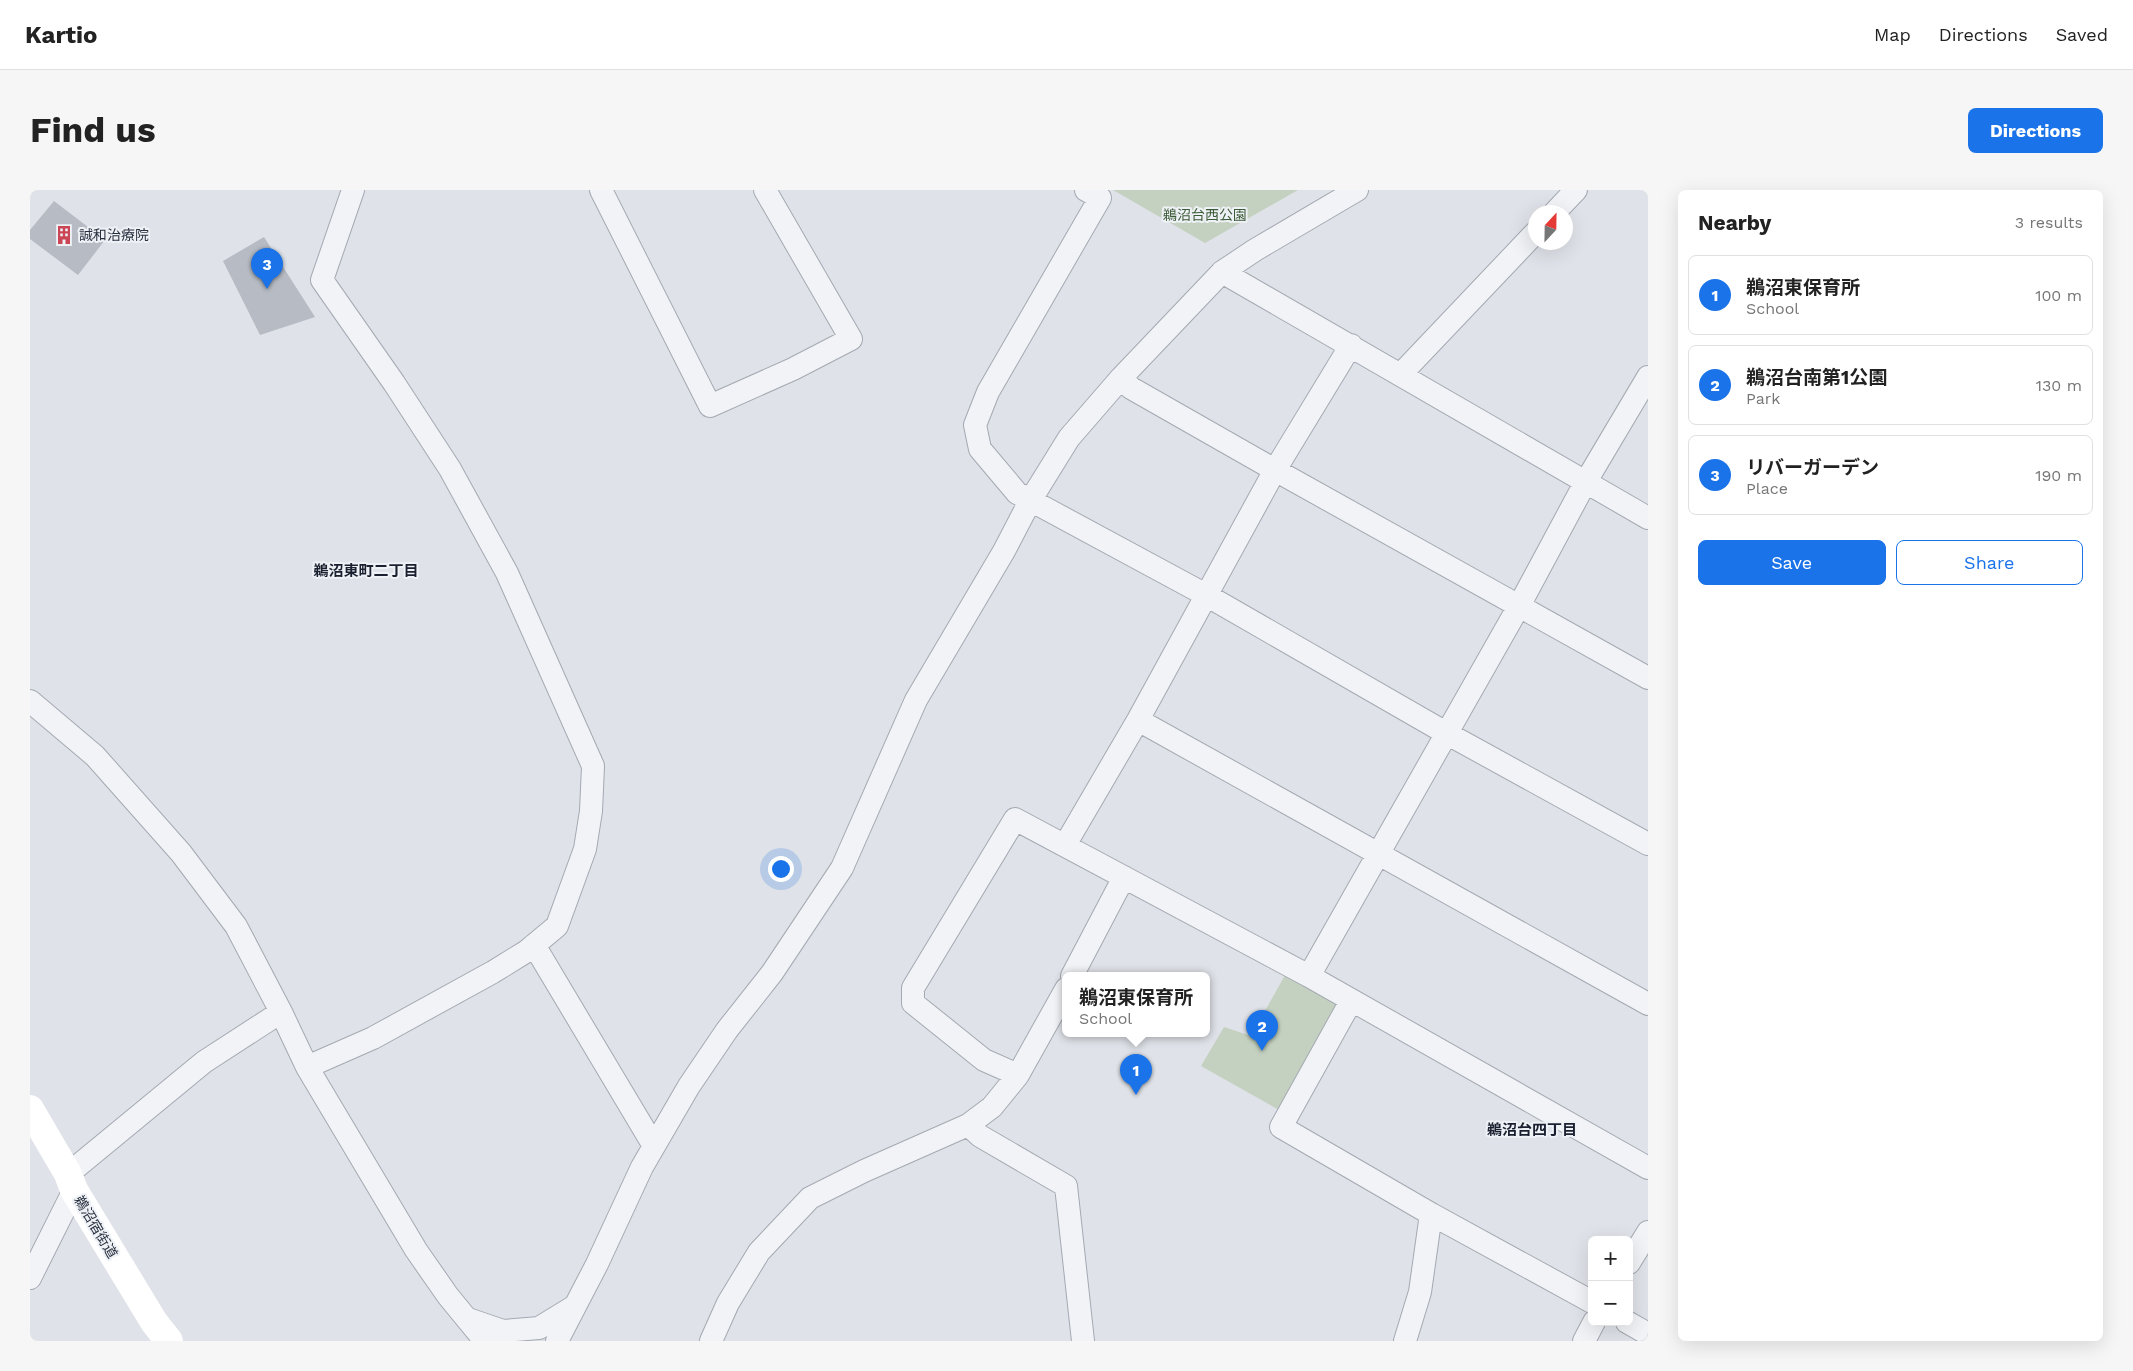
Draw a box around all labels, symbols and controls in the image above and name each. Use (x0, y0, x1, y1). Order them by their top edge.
text: Kartio (25, 21, 97, 49)
text: Map (1874, 24, 1911, 45)
text: Directions (1939, 24, 2028, 45)
text: Saved (2056, 24, 2108, 45)
button: Directions (1968, 108, 2103, 153)
text: Find us (30, 109, 156, 151)
north arrow (1528, 205, 1573, 250)
park label: 鵜沼台西公園 (1163, 207, 1247, 223)
text: Nearby (1698, 210, 1771, 235)
text: 3 results (2015, 213, 2083, 232)
building icon: 誠和治療院 (53, 224, 75, 246)
place label: 誠和治療院 (79, 227, 149, 243)
pin: 3 (251, 248, 283, 289)
text: 鵜沼東保育所 (1746, 276, 1860, 299)
text: 1 (1712, 286, 1718, 305)
text: 100 m (2035, 286, 2082, 305)
text: School (1746, 299, 1799, 318)
text: 鵜沼台南第1公園 (1746, 366, 1887, 389)
text: 2 (1710, 376, 1720, 395)
text: 130 m (2036, 376, 2082, 395)
text: Park (1746, 389, 1780, 408)
text: リバーガーデン (1746, 456, 1879, 479)
text: 3 (1710, 466, 1720, 485)
text: 190 m (2035, 466, 2082, 485)
text: Place (1746, 479, 1788, 498)
button: Save (1698, 540, 1886, 585)
button: Share (1896, 540, 2083, 585)
district label: 鵜沼東町二丁目 (313, 562, 419, 580)
your location (768, 856, 794, 882)
popup (1062, 972, 1210, 1037)
text: 鵜沼東保育所 (1079, 986, 1193, 1009)
text: School (1079, 1009, 1132, 1028)
pin: 2 (1246, 1010, 1278, 1051)
pin: 1 (1120, 1054, 1152, 1095)
district label: 鵜沼台四丁目 (1487, 1121, 1577, 1139)
street label: 鵜沼宿街道 (71, 1193, 121, 1261)
map controls (1588, 1236, 1633, 1326)
button: + (1588, 1236, 1633, 1281)
button: − (1588, 1281, 1633, 1326)

